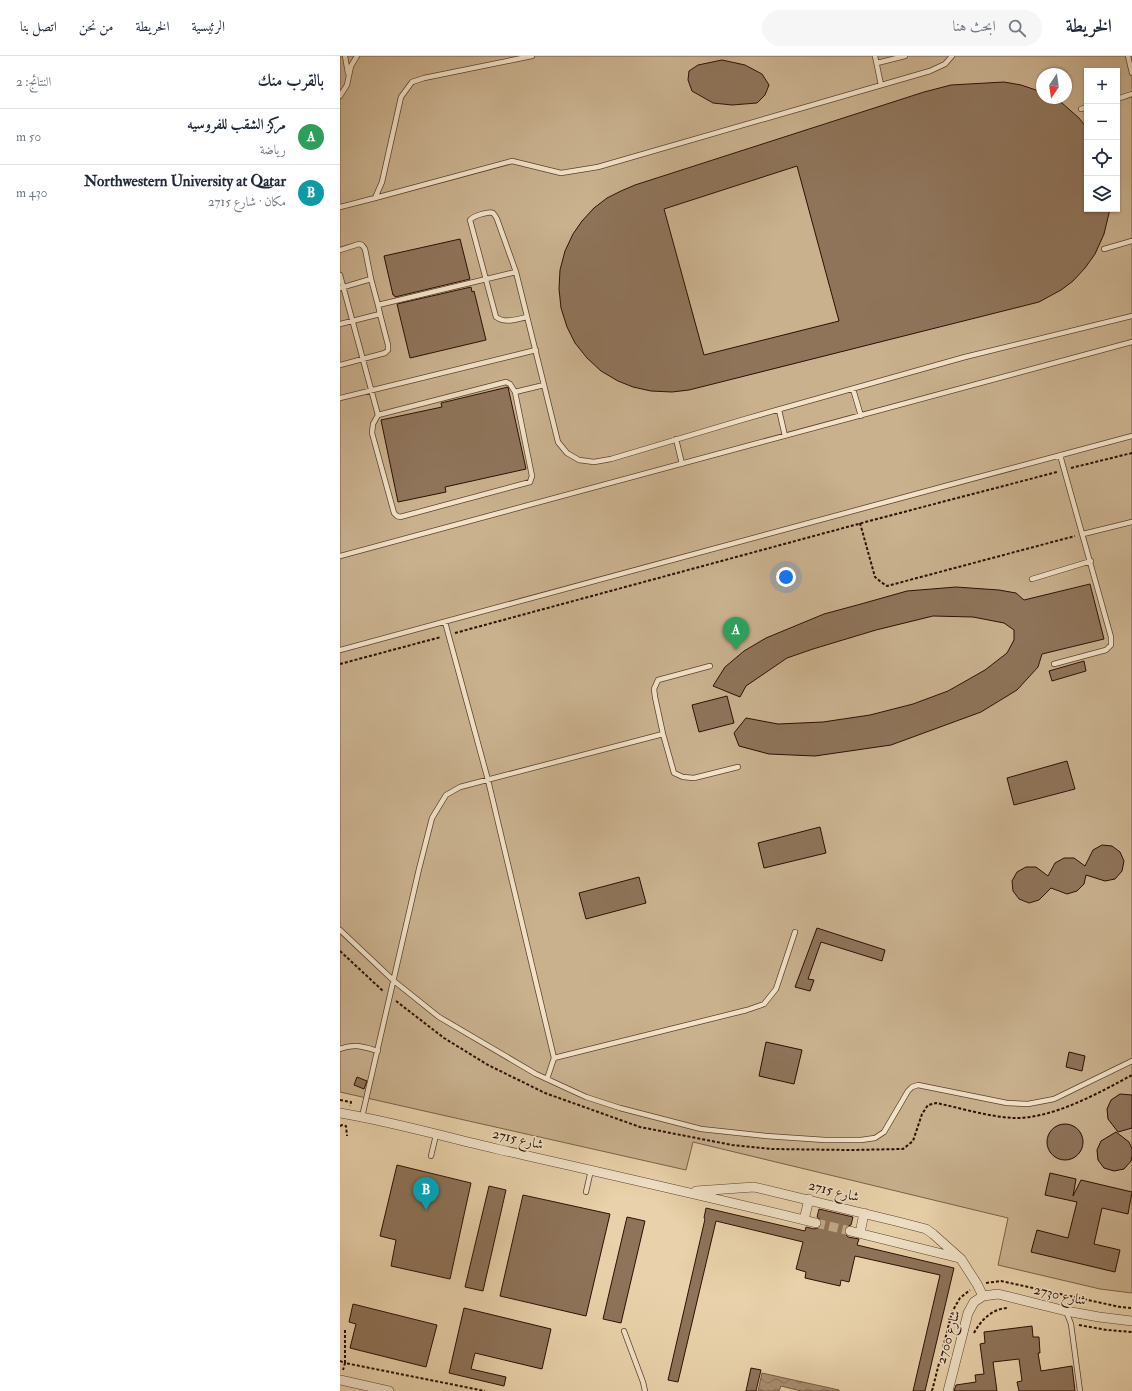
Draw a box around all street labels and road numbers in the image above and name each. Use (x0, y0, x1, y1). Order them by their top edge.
street label: شارع 2715 (490, 1125, 545, 1156)
street label: شارع 2715 (806, 1176, 861, 1208)
street label: شارع 2730 (1031, 1281, 1088, 1312)
street label: شارع 2700 (932, 1308, 967, 1367)

